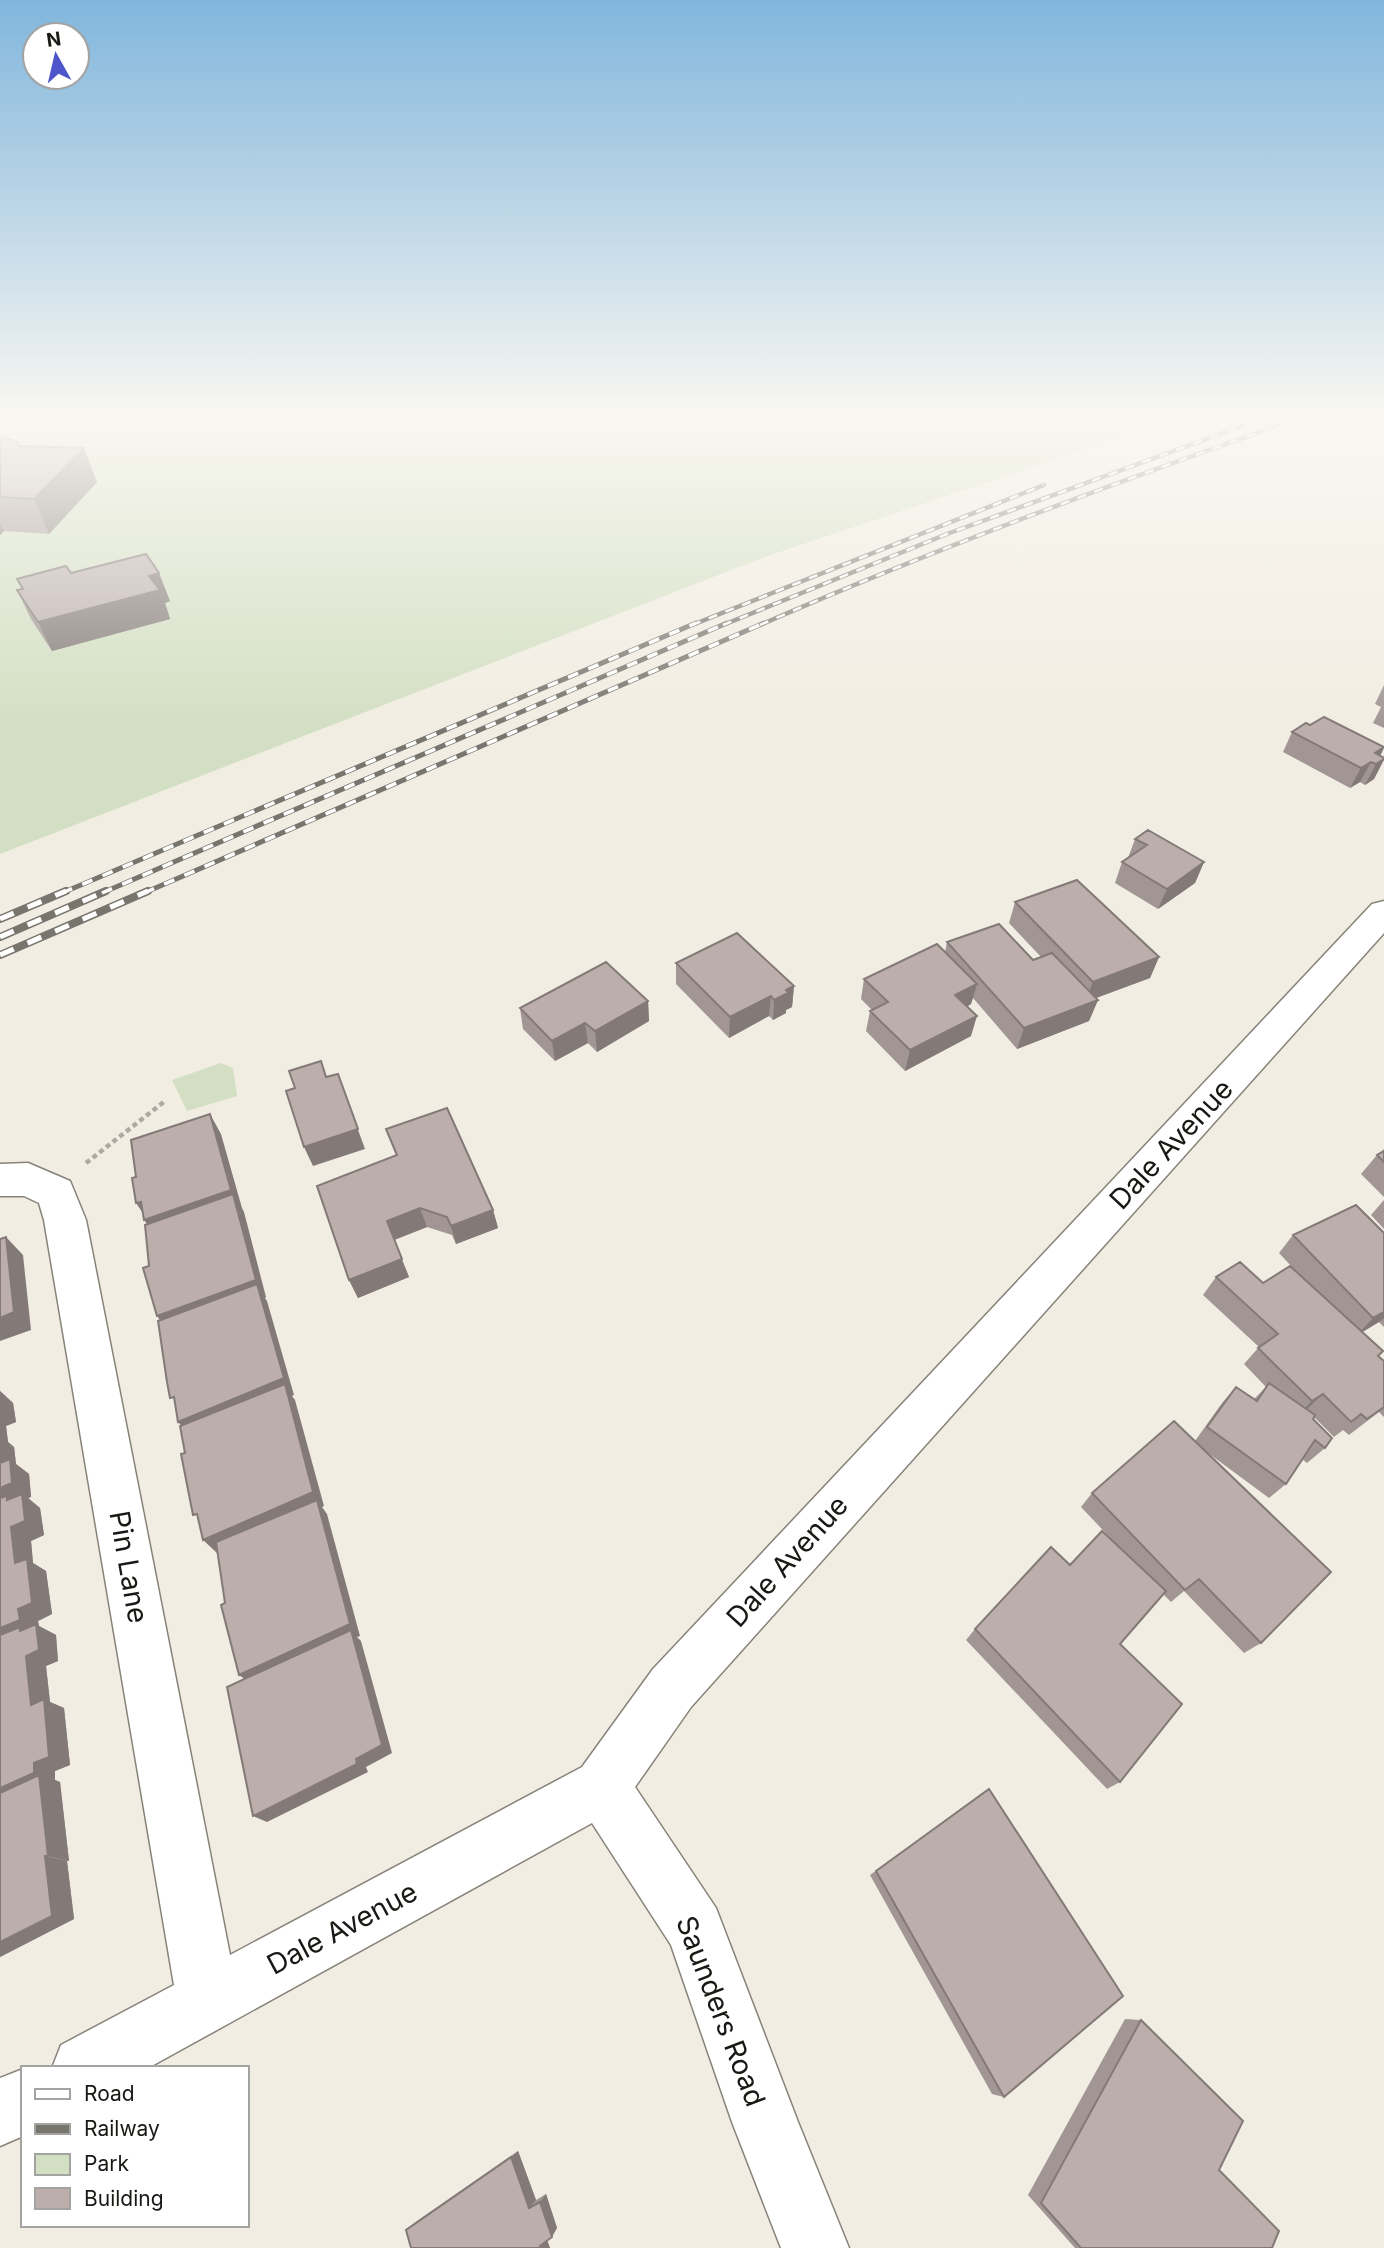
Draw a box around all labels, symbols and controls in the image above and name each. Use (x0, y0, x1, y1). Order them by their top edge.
north arrow (21, 21, 91, 91)
text: N (45, 27, 62, 52)
street label: Dale Avenue (1102, 1072, 1240, 1216)
street label: Dale Avenue (719, 1488, 855, 1634)
street label: Pin Lane (102, 1508, 156, 1626)
street label: Dale Avenue (261, 1874, 423, 1982)
street label: Saunders Road (669, 1911, 773, 2111)
legend (21, 2066, 248, 2227)
text: Road (84, 2081, 135, 2106)
text: Railway (84, 2116, 160, 2141)
text: Park (84, 2151, 129, 2176)
text: Building (84, 2186, 164, 2211)

